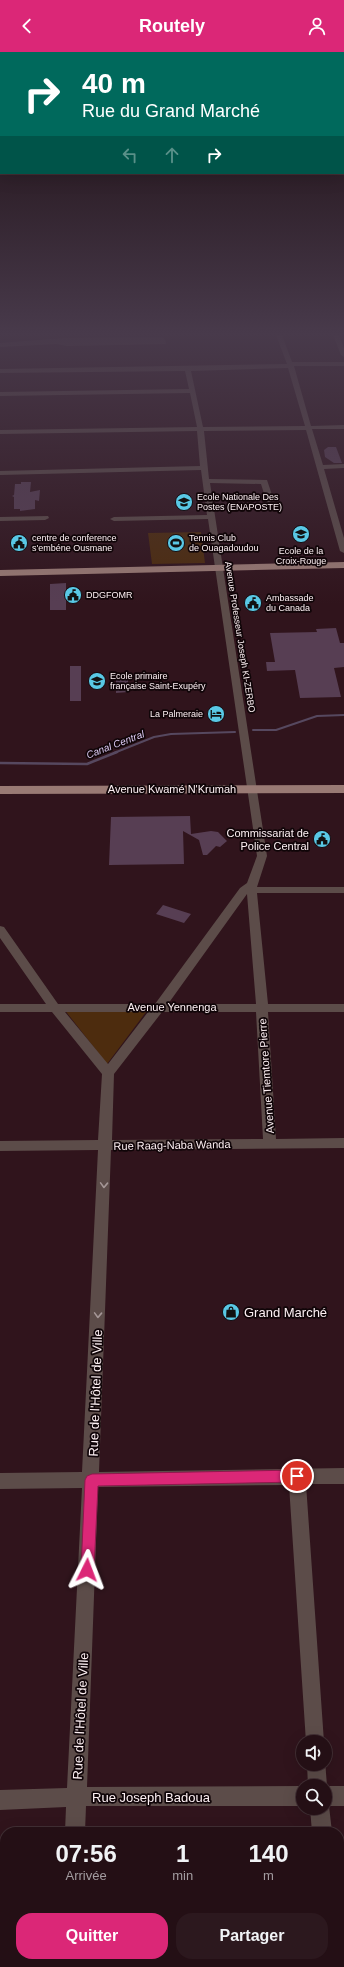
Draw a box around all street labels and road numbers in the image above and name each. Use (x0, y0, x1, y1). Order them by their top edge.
street label: Avenue Professeur Joseph KI-ZERBO (223, 561, 257, 713)
street label: Avenue Kwamé N'Krumah (108, 783, 236, 795)
street label: Avenue Yennenga (127, 1001, 217, 1013)
street label: Avenue Tiemtore Pierre (256, 1018, 276, 1134)
street label: Rue Raag-Naba Wanda (113, 1138, 231, 1152)
street label: Rue de l'Hôtel de Ville (86, 1329, 105, 1457)
street label: Rue de l'Hôtel de Ville (70, 1652, 91, 1780)
street label: Rue Joseph Badoua (92, 1790, 211, 1805)

